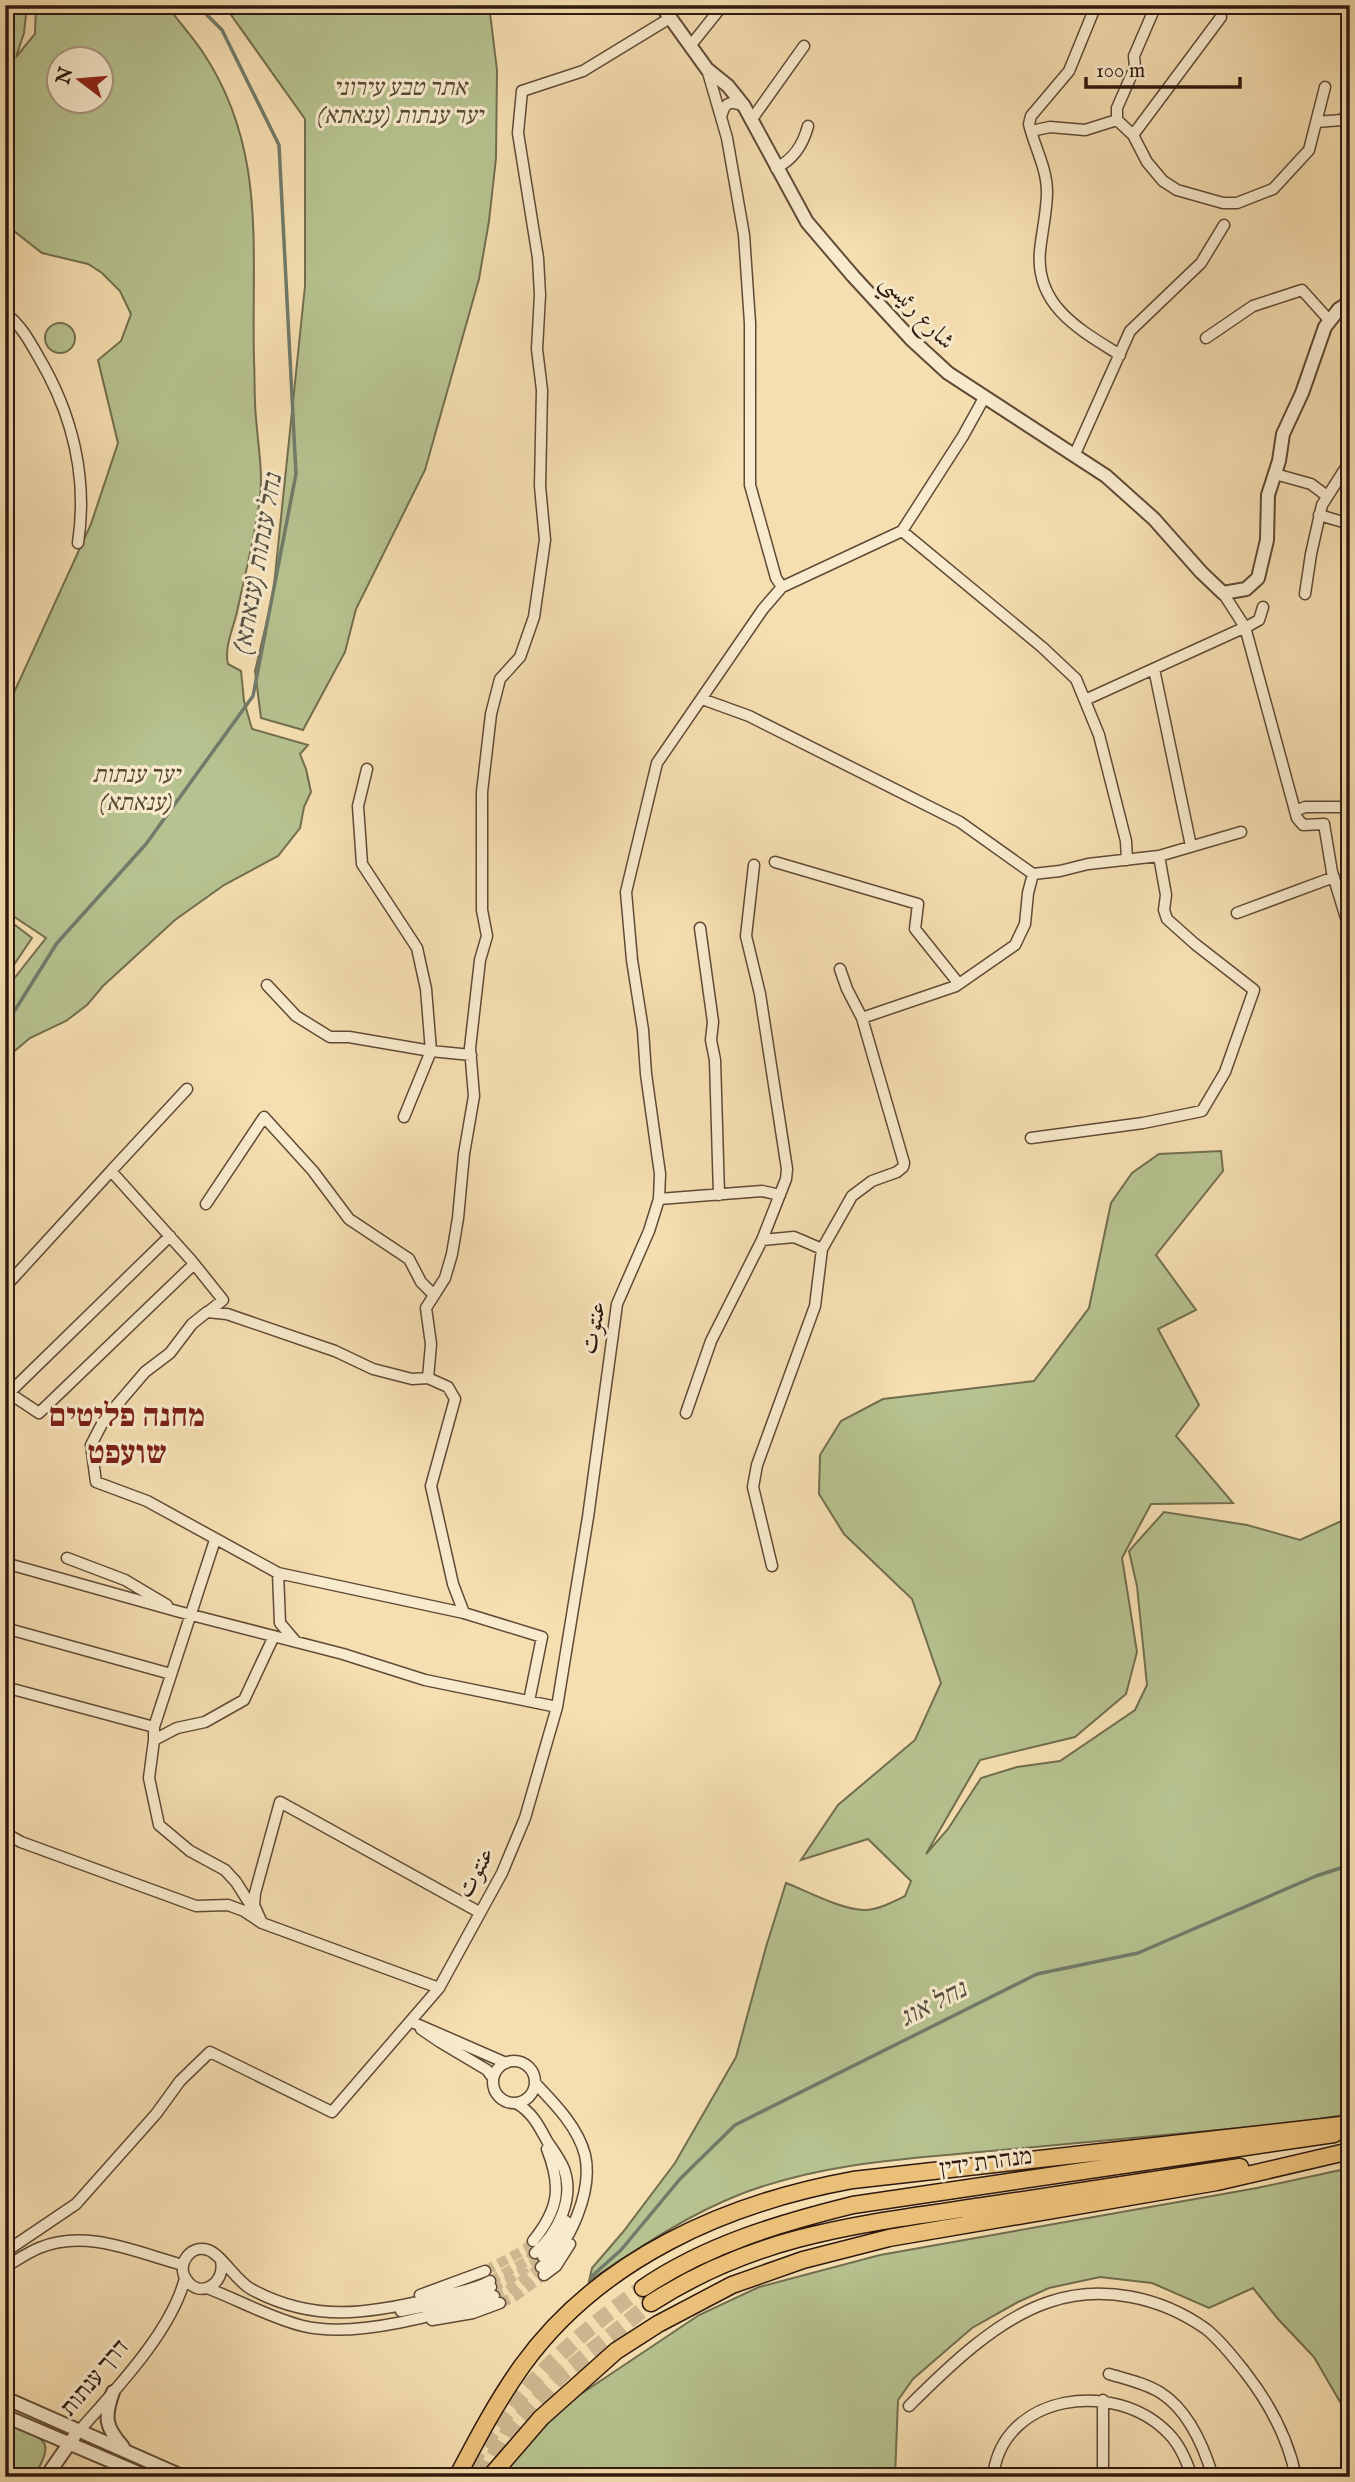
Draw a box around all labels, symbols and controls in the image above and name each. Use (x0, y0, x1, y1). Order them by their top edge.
north arrow (46, 46, 116, 116)
scale bar (1086, 46, 1240, 90)
text: 100 m (1096, 58, 1145, 85)
text: N (52, 64, 80, 88)
park label: אתר טבע עירוני יער ענתות (ענאתא) (317, 73, 485, 132)
street label: شارع رئيسي (869, 267, 961, 360)
water label: נחל ענתות (ענאתא) (226, 469, 291, 657)
park label: יער ענתות (ענאתא) (92, 760, 182, 819)
street label: عنتوت (574, 1299, 614, 1357)
district label: מחנה פליטים שועפט (49, 1397, 205, 1475)
street label: عنتوت (450, 1842, 502, 1904)
water label: נחל אוג (894, 1972, 974, 2035)
street label: מנהרת ידין (938, 2141, 1034, 2185)
street label: דרך ענתות (54, 2333, 136, 2423)

